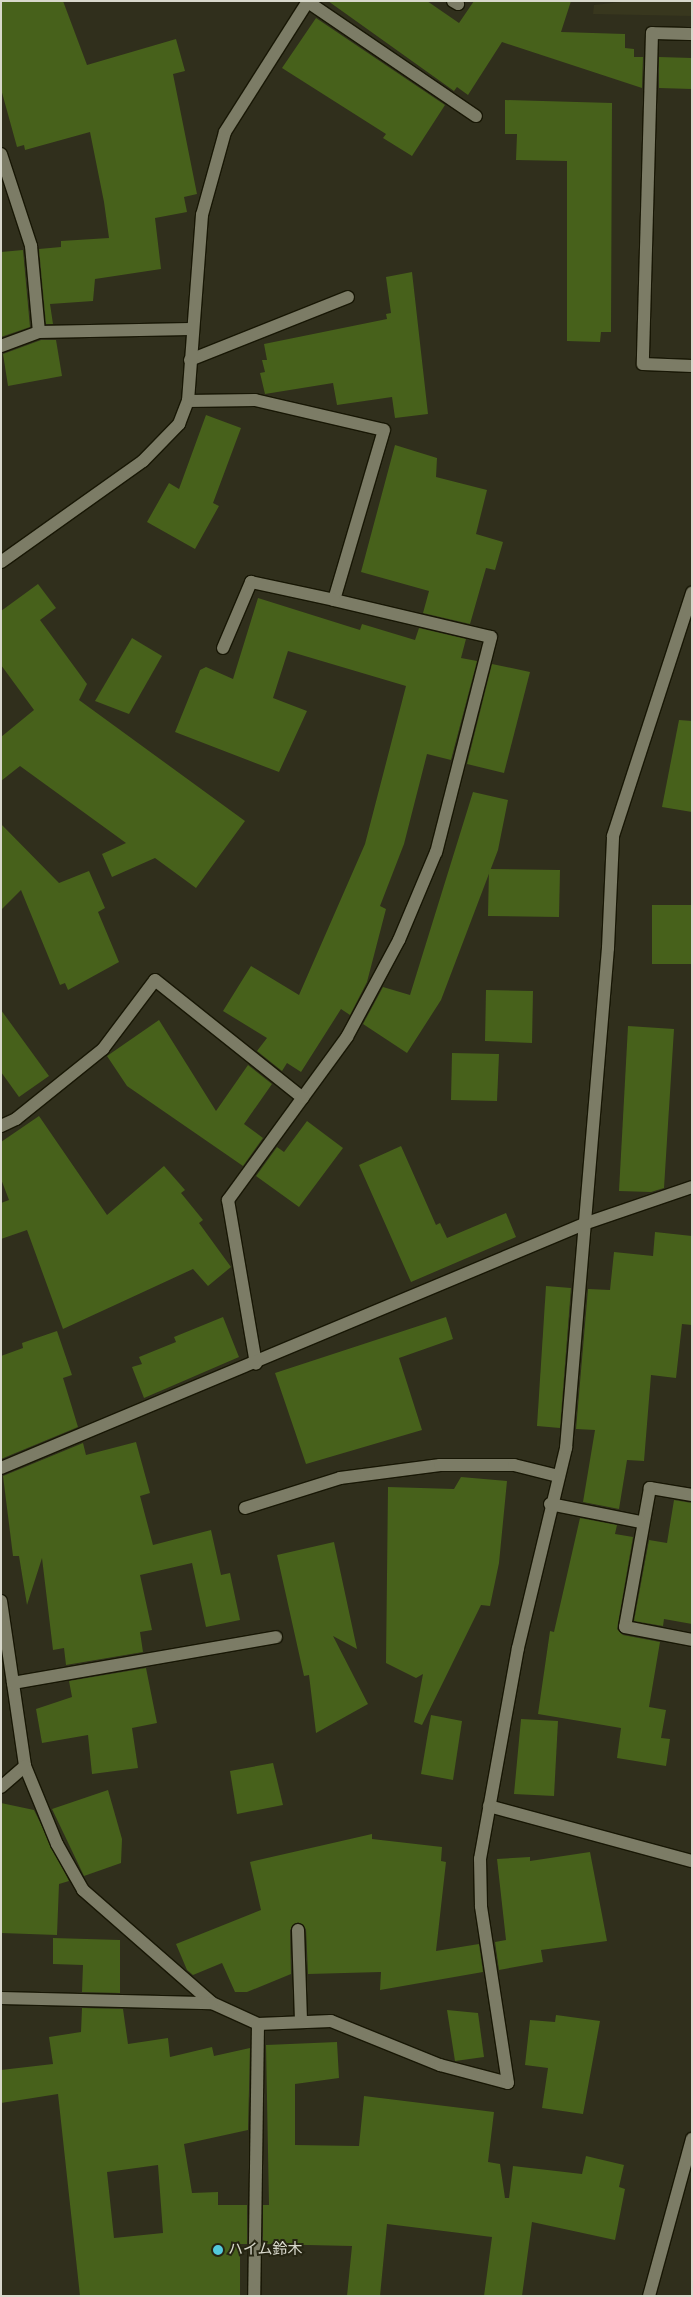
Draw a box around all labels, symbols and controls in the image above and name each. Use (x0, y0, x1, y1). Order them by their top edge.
place label: ハイム鈴木 (228, 2241, 303, 2259)
marker: ハイム鈴木 (212, 2244, 224, 2256)

